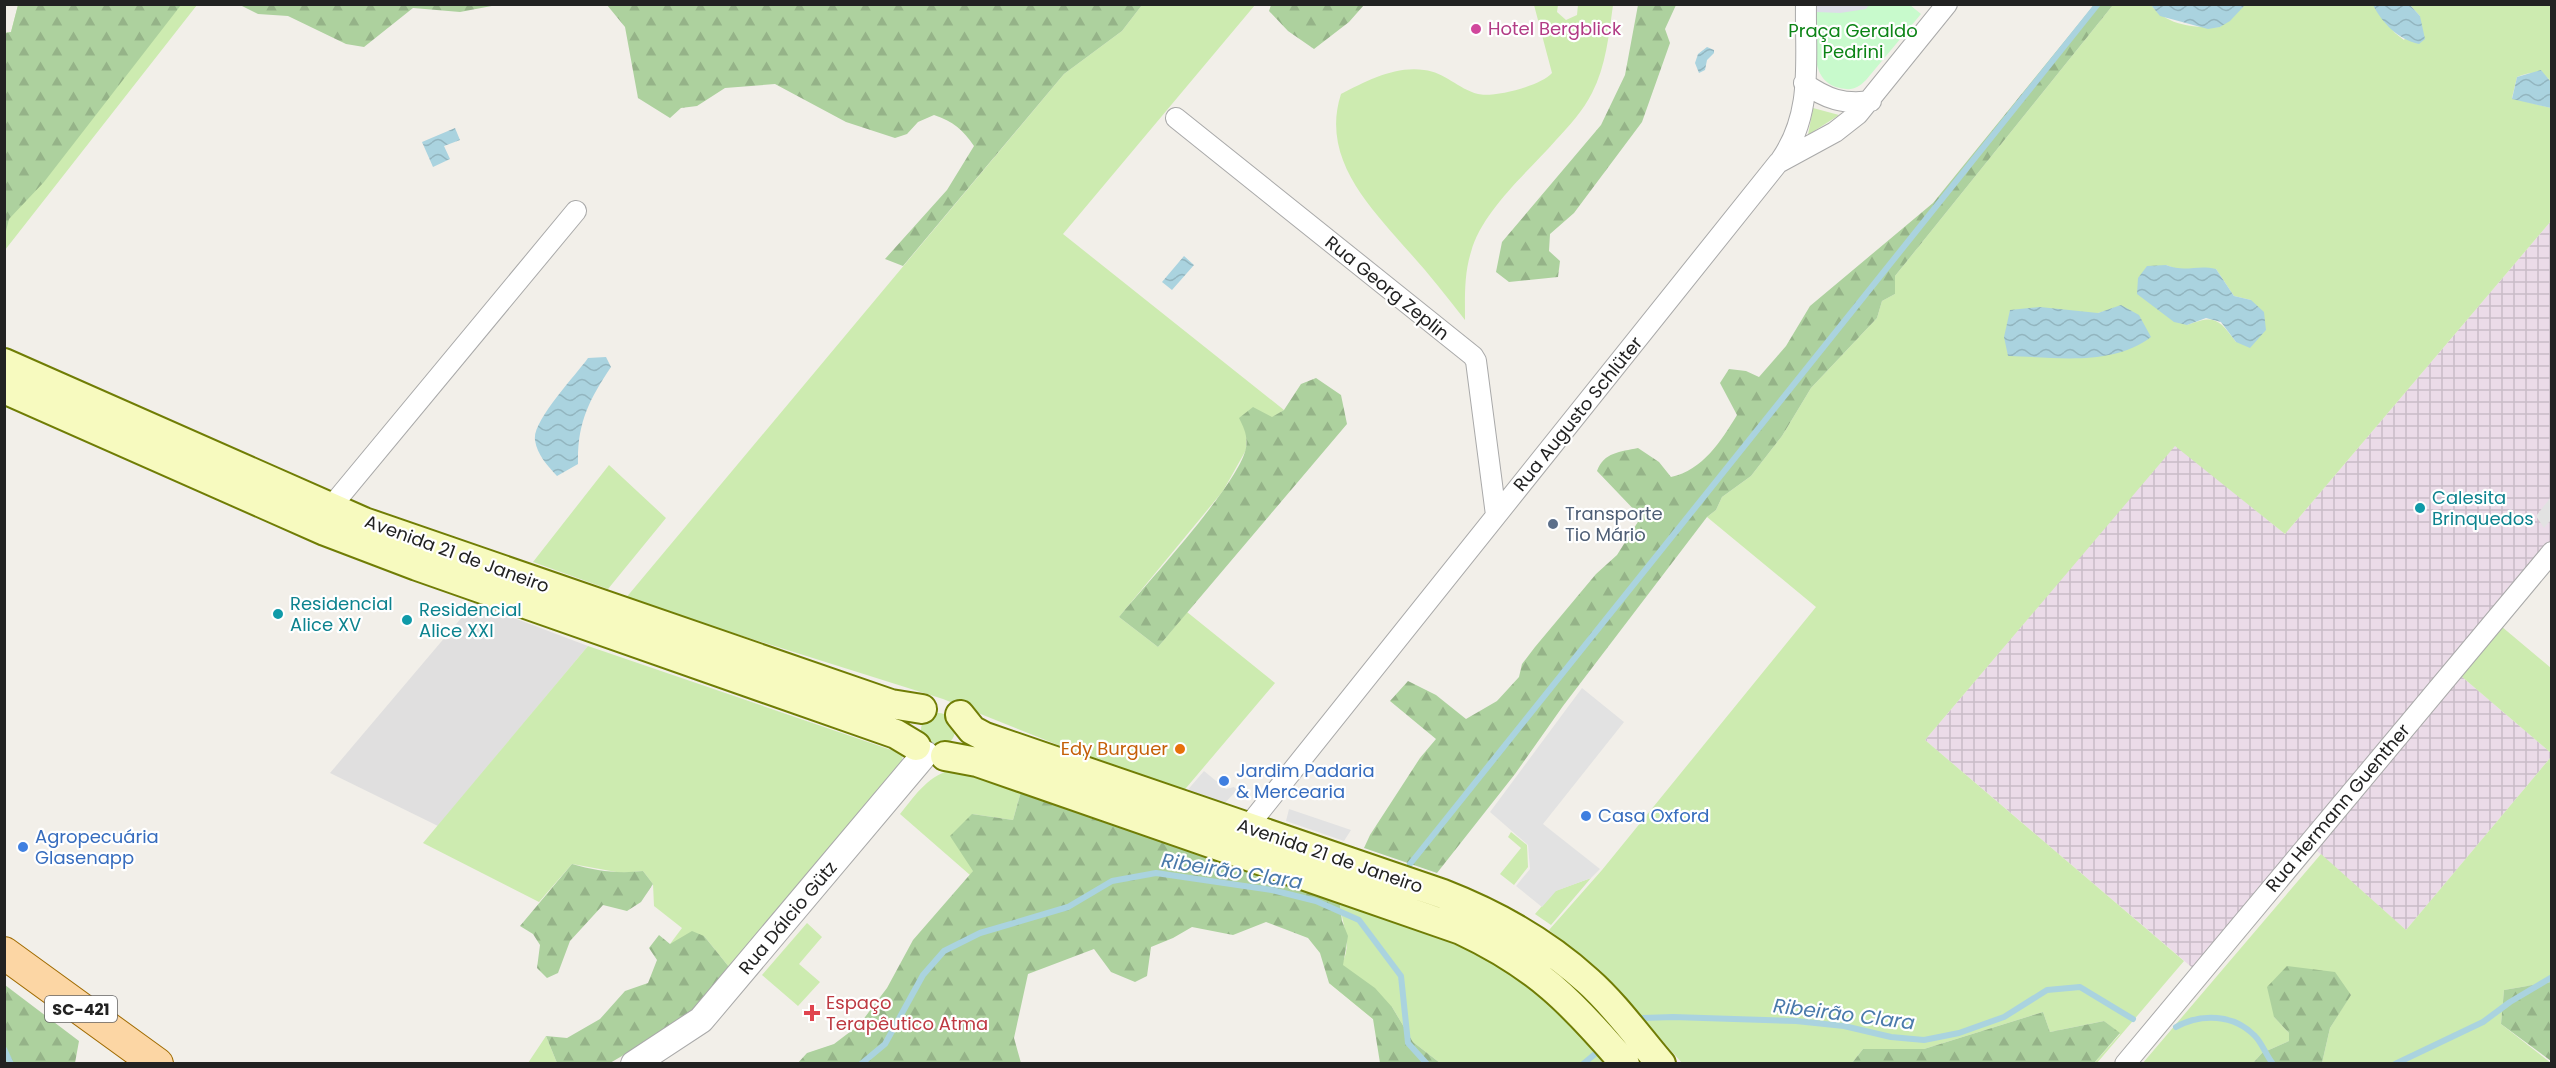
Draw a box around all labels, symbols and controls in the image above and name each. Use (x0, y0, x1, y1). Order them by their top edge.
place label: Hotel Bergblick (1488, 16, 1622, 41)
park label: Praça Geraldo Pedrini (1788, 18, 1918, 64)
marker: Hotel Bergblick (1469, 22, 1483, 36)
street label: Rua Georg Zeplin (1320, 230, 1455, 346)
street label: Rua Augusto Schlüter (1507, 331, 1648, 496)
place label: Calesita Brinquedos (2432, 485, 2534, 531)
place label: Transporte Tio Mário (1565, 501, 1663, 547)
marker: Calesita Brinquedos (2413, 501, 2427, 515)
street label: Avenida 21 de Janeiro (361, 509, 553, 599)
marker: Transporte Tio Mário (1546, 517, 1560, 531)
place label: Residencial Alice XV (290, 591, 393, 637)
place label: Residencial Alice XXI (419, 597, 522, 643)
marker: Residencial Alice XV (271, 607, 285, 621)
marker: Residencial Alice XXI (400, 613, 414, 627)
street label: Rua Hermann Guenther (2260, 718, 2416, 897)
place label: Edy Burguer (1061, 736, 1168, 761)
marker: Edy Burguer (1173, 742, 1187, 756)
place label: Jardim Padaria & Mercearia (1236, 758, 1375, 804)
marker: Jardim Padaria & Mercearia (1217, 774, 1231, 788)
place label: Casa Oxford (1598, 803, 1710, 828)
marker: Casa Oxford (1579, 809, 1593, 823)
street label: Avenida 21 de Janeiro (1234, 812, 1426, 899)
place label: Agropecuária Glasenapp (35, 824, 159, 870)
marker: Agropecuária Glasenapp (16, 840, 30, 854)
water label: Ribeirão Clara (1159, 846, 1305, 896)
street label: Rua Dálcio Gütz (733, 856, 842, 980)
place label: Espaço Terapêutico Atma (826, 990, 988, 1036)
water label: Ribeirão Clara (1772, 991, 1916, 1037)
road number: SC-421 (45, 996, 117, 1022)
marker: Espaço Terapêutico Atma (803, 1004, 821, 1022)

